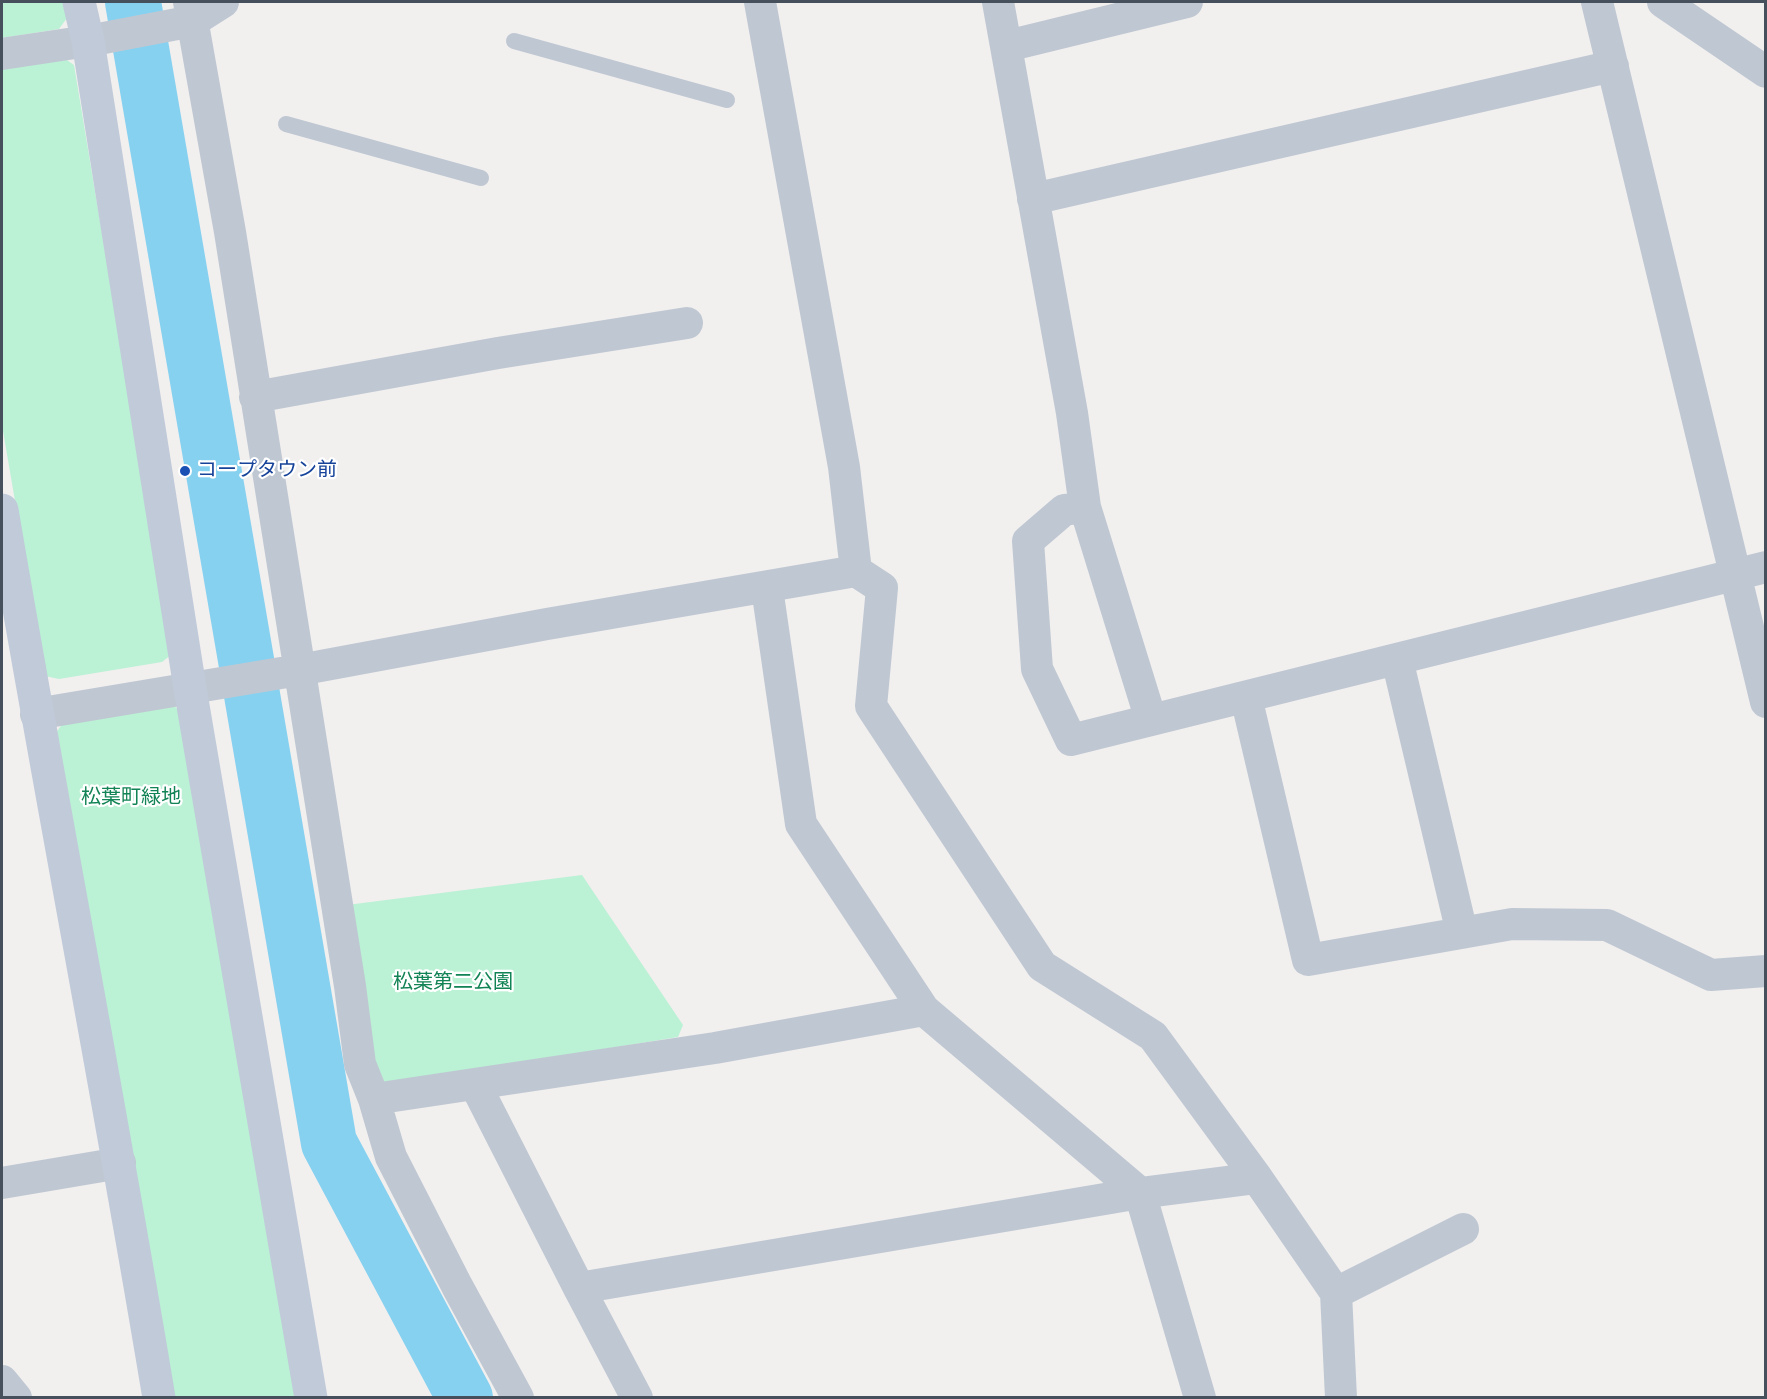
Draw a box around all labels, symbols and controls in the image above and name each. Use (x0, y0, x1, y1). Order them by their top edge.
place label: コープタウン前 (197, 459, 337, 483)
marker: コープタウン前 (178, 464, 192, 478)
park label: 松葉町緑地 (81, 786, 181, 810)
park label: 松葉第二公園 (393, 971, 513, 995)

